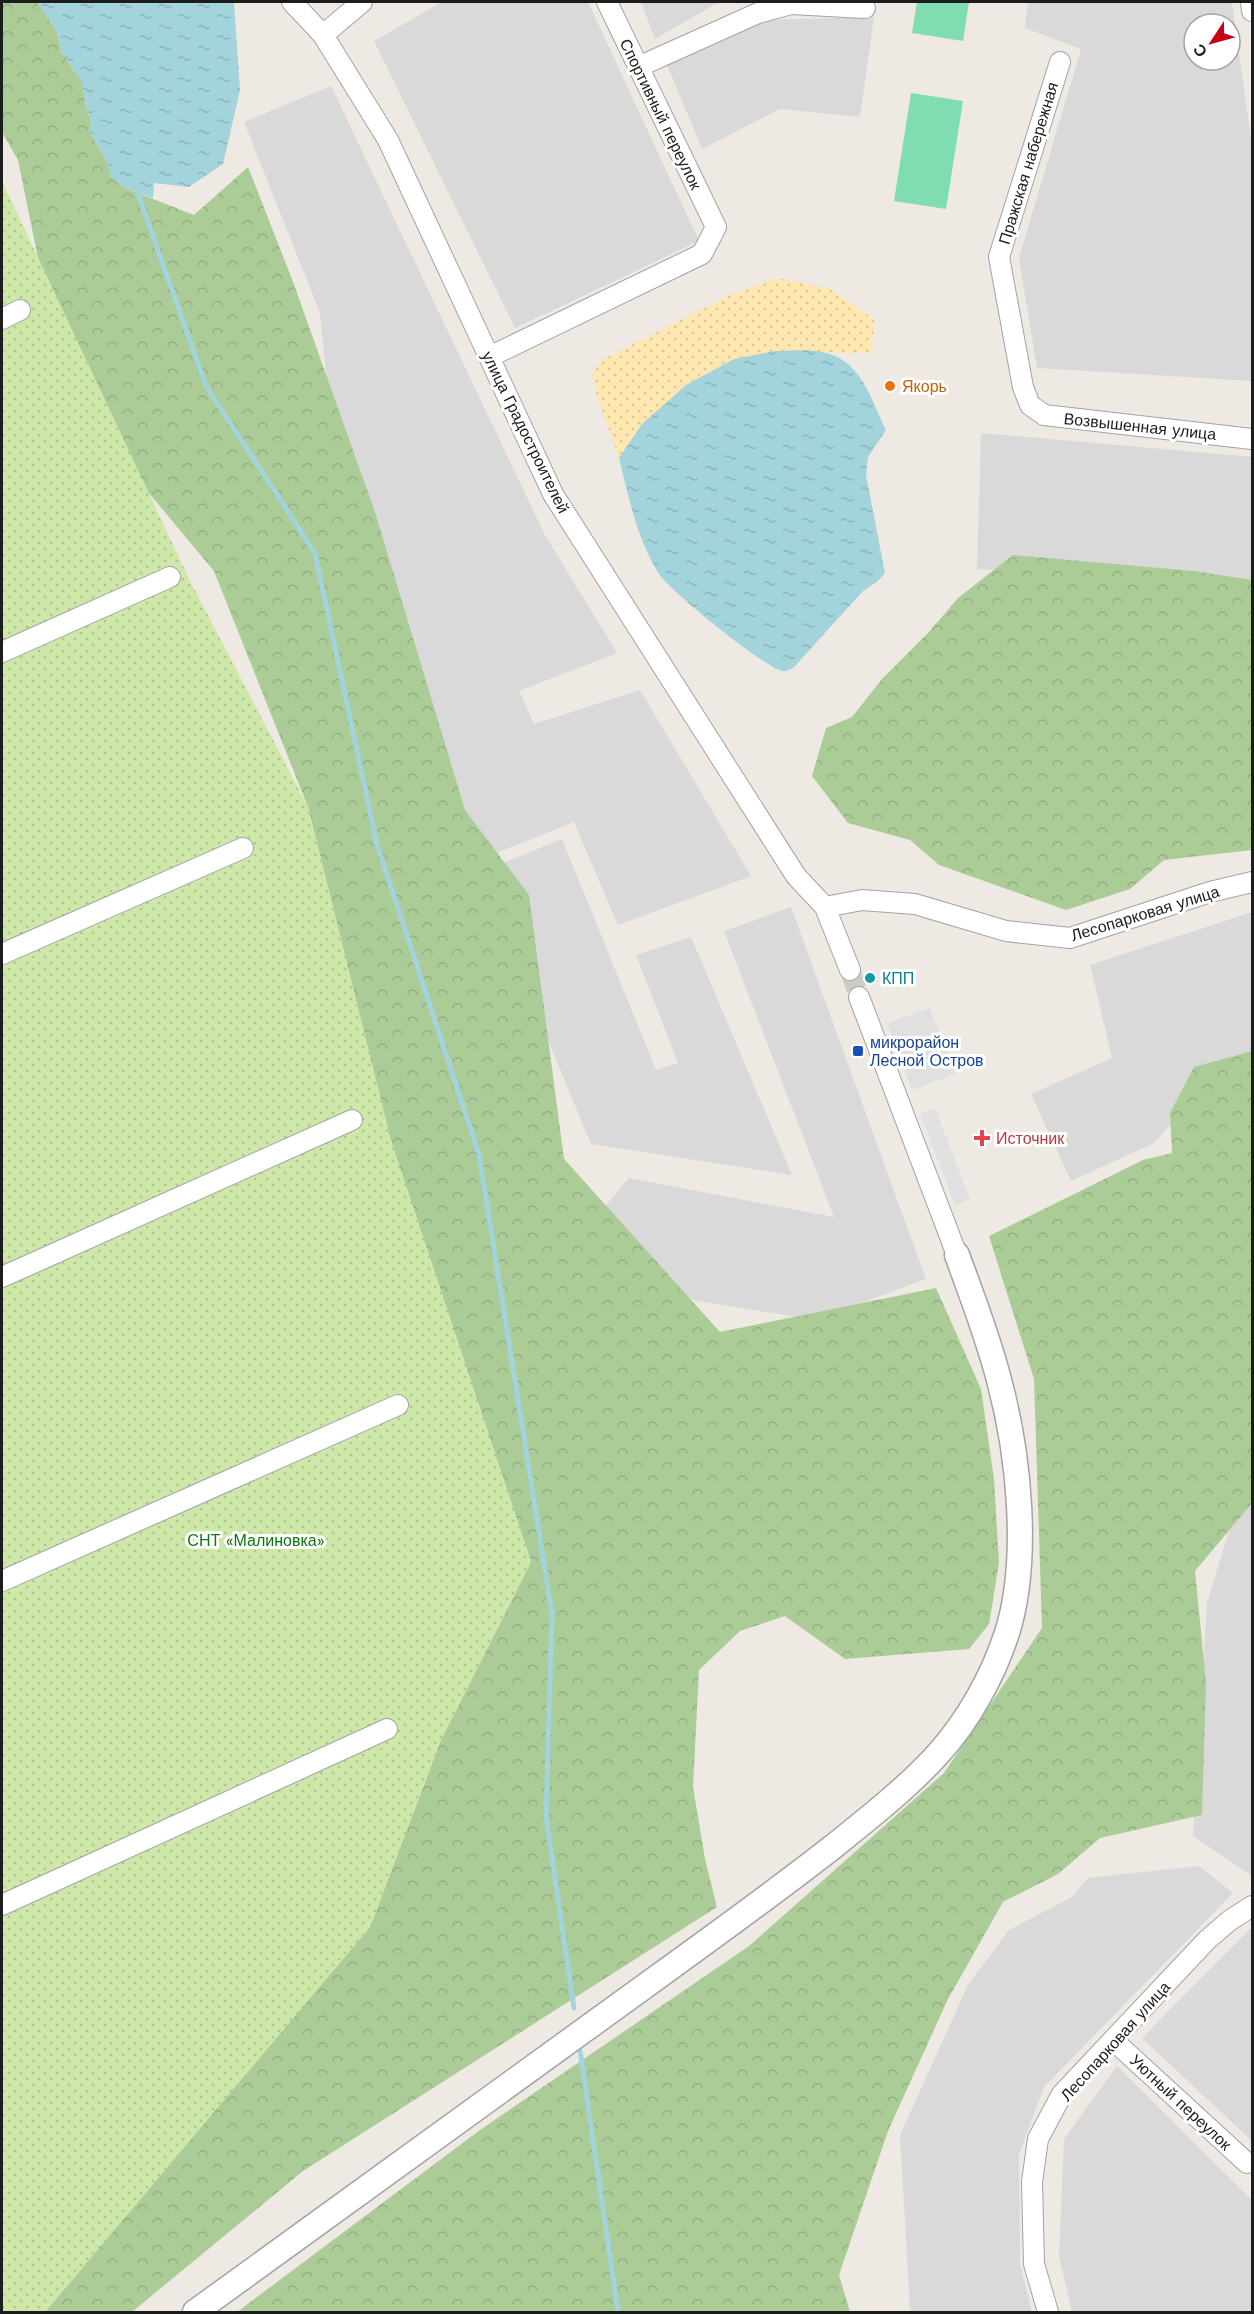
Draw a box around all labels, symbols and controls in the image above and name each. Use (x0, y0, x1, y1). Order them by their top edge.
north arrow (1182, 12, 1242, 72)
street label: Спортивный переулок (616, 36, 706, 194)
text: С (1189, 40, 1211, 61)
street label: Пражская набережная (995, 80, 1062, 247)
street label: улица Градостроителей (478, 348, 573, 516)
place label: Якорь (902, 377, 947, 396)
marker: Якорь (883, 379, 897, 393)
street label: Возвышенная улица (1063, 409, 1217, 444)
street label: Лесопарковая улица (1069, 882, 1222, 945)
place label: КПП (882, 969, 914, 988)
marker: КПП (863, 971, 877, 985)
place label: микрорайон Лесной Остров (870, 1033, 984, 1070)
marker: микрорайон Лесной Остров (851, 1044, 865, 1058)
marker: Источник (973, 1129, 991, 1147)
place label: Источник (996, 1129, 1065, 1148)
park label: СНТ «Малиновка» (187, 1531, 325, 1550)
street label: Лесопарковая улица (1057, 1978, 1174, 2105)
street label: Уютный переулок (1126, 2051, 1236, 2155)

